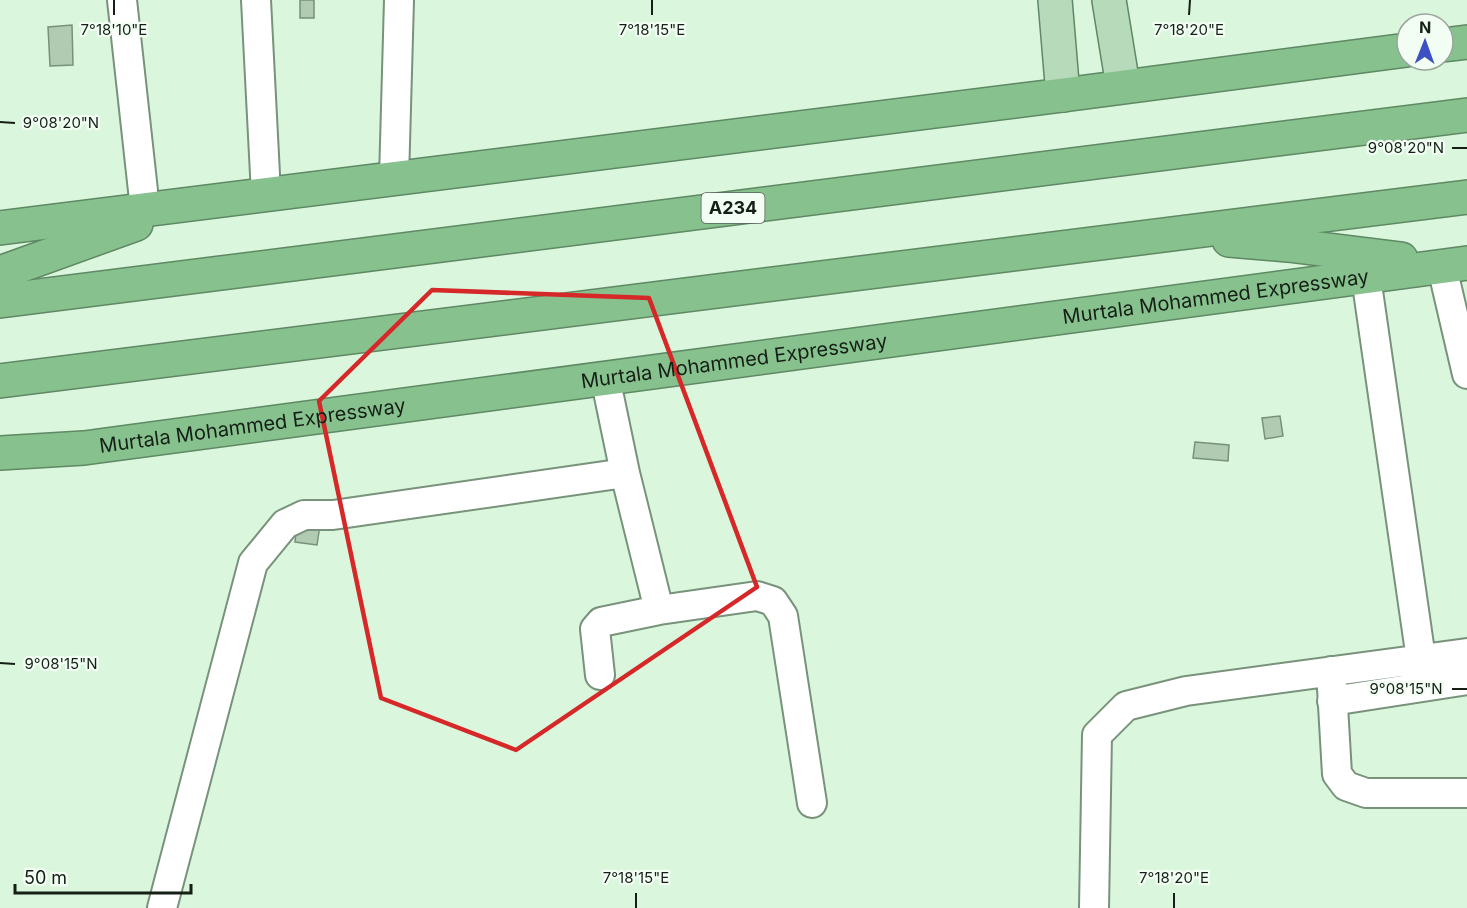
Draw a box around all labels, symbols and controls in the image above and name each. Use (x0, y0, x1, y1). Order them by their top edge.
north arrow (1395, 12, 1455, 72)
text: N (1419, 17, 1432, 37)
text: 7°18'10"E (81, 20, 147, 39)
text: 7°18'15"E (619, 20, 685, 39)
text: 7°18'20"E (1154, 20, 1224, 39)
text: 9°08'20"N (23, 113, 99, 132)
text: 9°08'20"N (1368, 138, 1444, 157)
road number: A234 (702, 193, 764, 223)
street label: Murtala Mohammed Expressway (1061, 264, 1370, 329)
street label: Murtala Mohammed Expressway (579, 329, 889, 393)
street label: Murtala Mohammed Expressway (98, 393, 407, 458)
text: 9°08'15"N (25, 654, 97, 673)
text: 9°08'15"N (1370, 679, 1442, 698)
scale bar (15, 857, 190, 895)
text: 50 m (24, 867, 67, 888)
text: 7°18'15"E (603, 868, 669, 887)
text: 7°18'20"E (1139, 868, 1209, 887)

